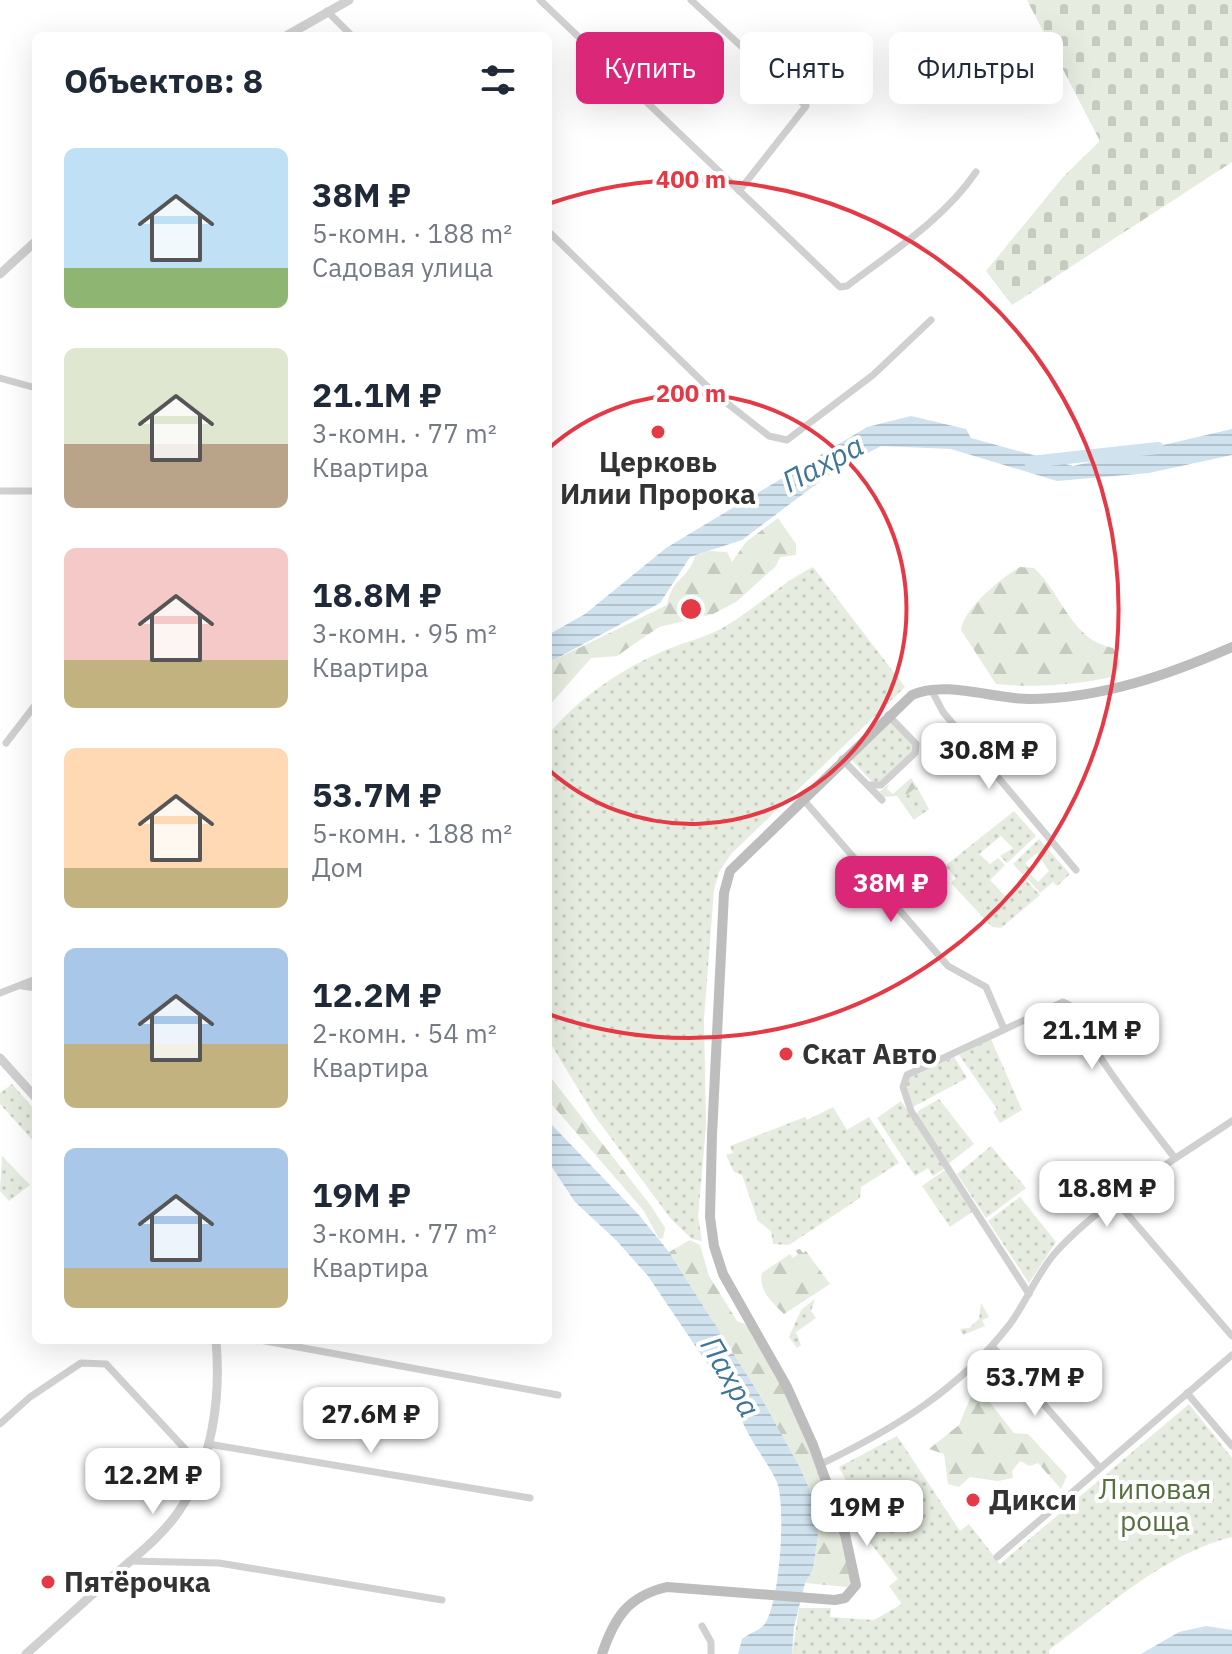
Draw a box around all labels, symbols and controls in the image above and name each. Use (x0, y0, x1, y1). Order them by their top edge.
chip: Купить (576, 32, 724, 104)
chip: Снять (740, 32, 873, 104)
chip: Фильтры (889, 32, 1063, 104)
text: Объектов: 8 (64, 58, 263, 102)
icon: filters (476, 58, 520, 102)
text: 400 m (656, 163, 726, 195)
text: 38M ₽ (312, 172, 411, 216)
icon: home (128, 180, 224, 276)
text: 5-комн. · 188 m² (312, 216, 512, 250)
text: Садовая улица (312, 250, 493, 284)
text: 21.1M ₽ (312, 372, 442, 416)
text: 200 m (656, 377, 726, 409)
icon: home (128, 380, 224, 476)
text: 3-комн. · 77 m² (312, 416, 497, 450)
marker: Церковь Илии Пророка (649, 423, 667, 441)
water label: Пахра (775, 425, 870, 500)
place label: Церковь Илии Пророка (560, 443, 756, 512)
text: Квартира (312, 450, 429, 484)
text: 18.8M ₽ (312, 572, 442, 616)
icon: home (128, 580, 224, 676)
centre of rings (677, 595, 705, 623)
text: 3-комн. · 95 m² (312, 616, 497, 650)
text: Квартира (312, 650, 429, 684)
pin: 30.8M ₽ (915, 723, 1063, 791)
text: 30.8M ₽ (939, 732, 1039, 766)
text: 53.7M ₽ (312, 772, 442, 816)
icon: home (128, 780, 224, 876)
text: 5-комн. · 188 m² (312, 816, 512, 850)
text: Дом (312, 850, 363, 884)
pin: 38M ₽ (835, 856, 947, 924)
text: 38M ₽ (853, 865, 929, 899)
text: 12.2M ₽ (312, 972, 442, 1016)
icon: home (128, 980, 224, 1076)
pin: 21.1M ₽ (1018, 1003, 1166, 1071)
text: 21.1M ₽ (1042, 1012, 1142, 1046)
text: 2-комн. · 54 m² (312, 1016, 497, 1050)
place label: Скат Авто (802, 1035, 937, 1072)
marker: Скат Авто (777, 1045, 795, 1063)
text: Квартира (312, 1050, 429, 1084)
pin: 18.8M ₽ (1033, 1161, 1181, 1229)
text: 18.8M ₽ (1057, 1170, 1157, 1204)
text: 19M ₽ (312, 1172, 411, 1216)
icon: home (128, 1180, 224, 1276)
text: 3-комн. · 77 m² (312, 1216, 497, 1250)
text: Квартира (312, 1250, 429, 1284)
water label: Пахра (693, 1329, 770, 1424)
pin: 53.7M ₽ (961, 1350, 1109, 1418)
text: 53.7M ₽ (985, 1359, 1085, 1393)
pin: 27.6M ₽ (297, 1387, 445, 1455)
text: 27.6M ₽ (321, 1396, 421, 1430)
pin: 12.2M ₽ (79, 1448, 227, 1516)
text: 12.2M ₽ (103, 1457, 203, 1491)
park label: Липовая роща (1099, 1470, 1211, 1539)
pin: 19M ₽ (811, 1480, 923, 1548)
place label: Дикси (989, 1481, 1077, 1518)
text: 19M ₽ (829, 1489, 905, 1523)
marker: Дикси (964, 1491, 982, 1509)
place label: Пятёрочка (64, 1563, 211, 1600)
marker: Пятёрочка (39, 1573, 57, 1591)

